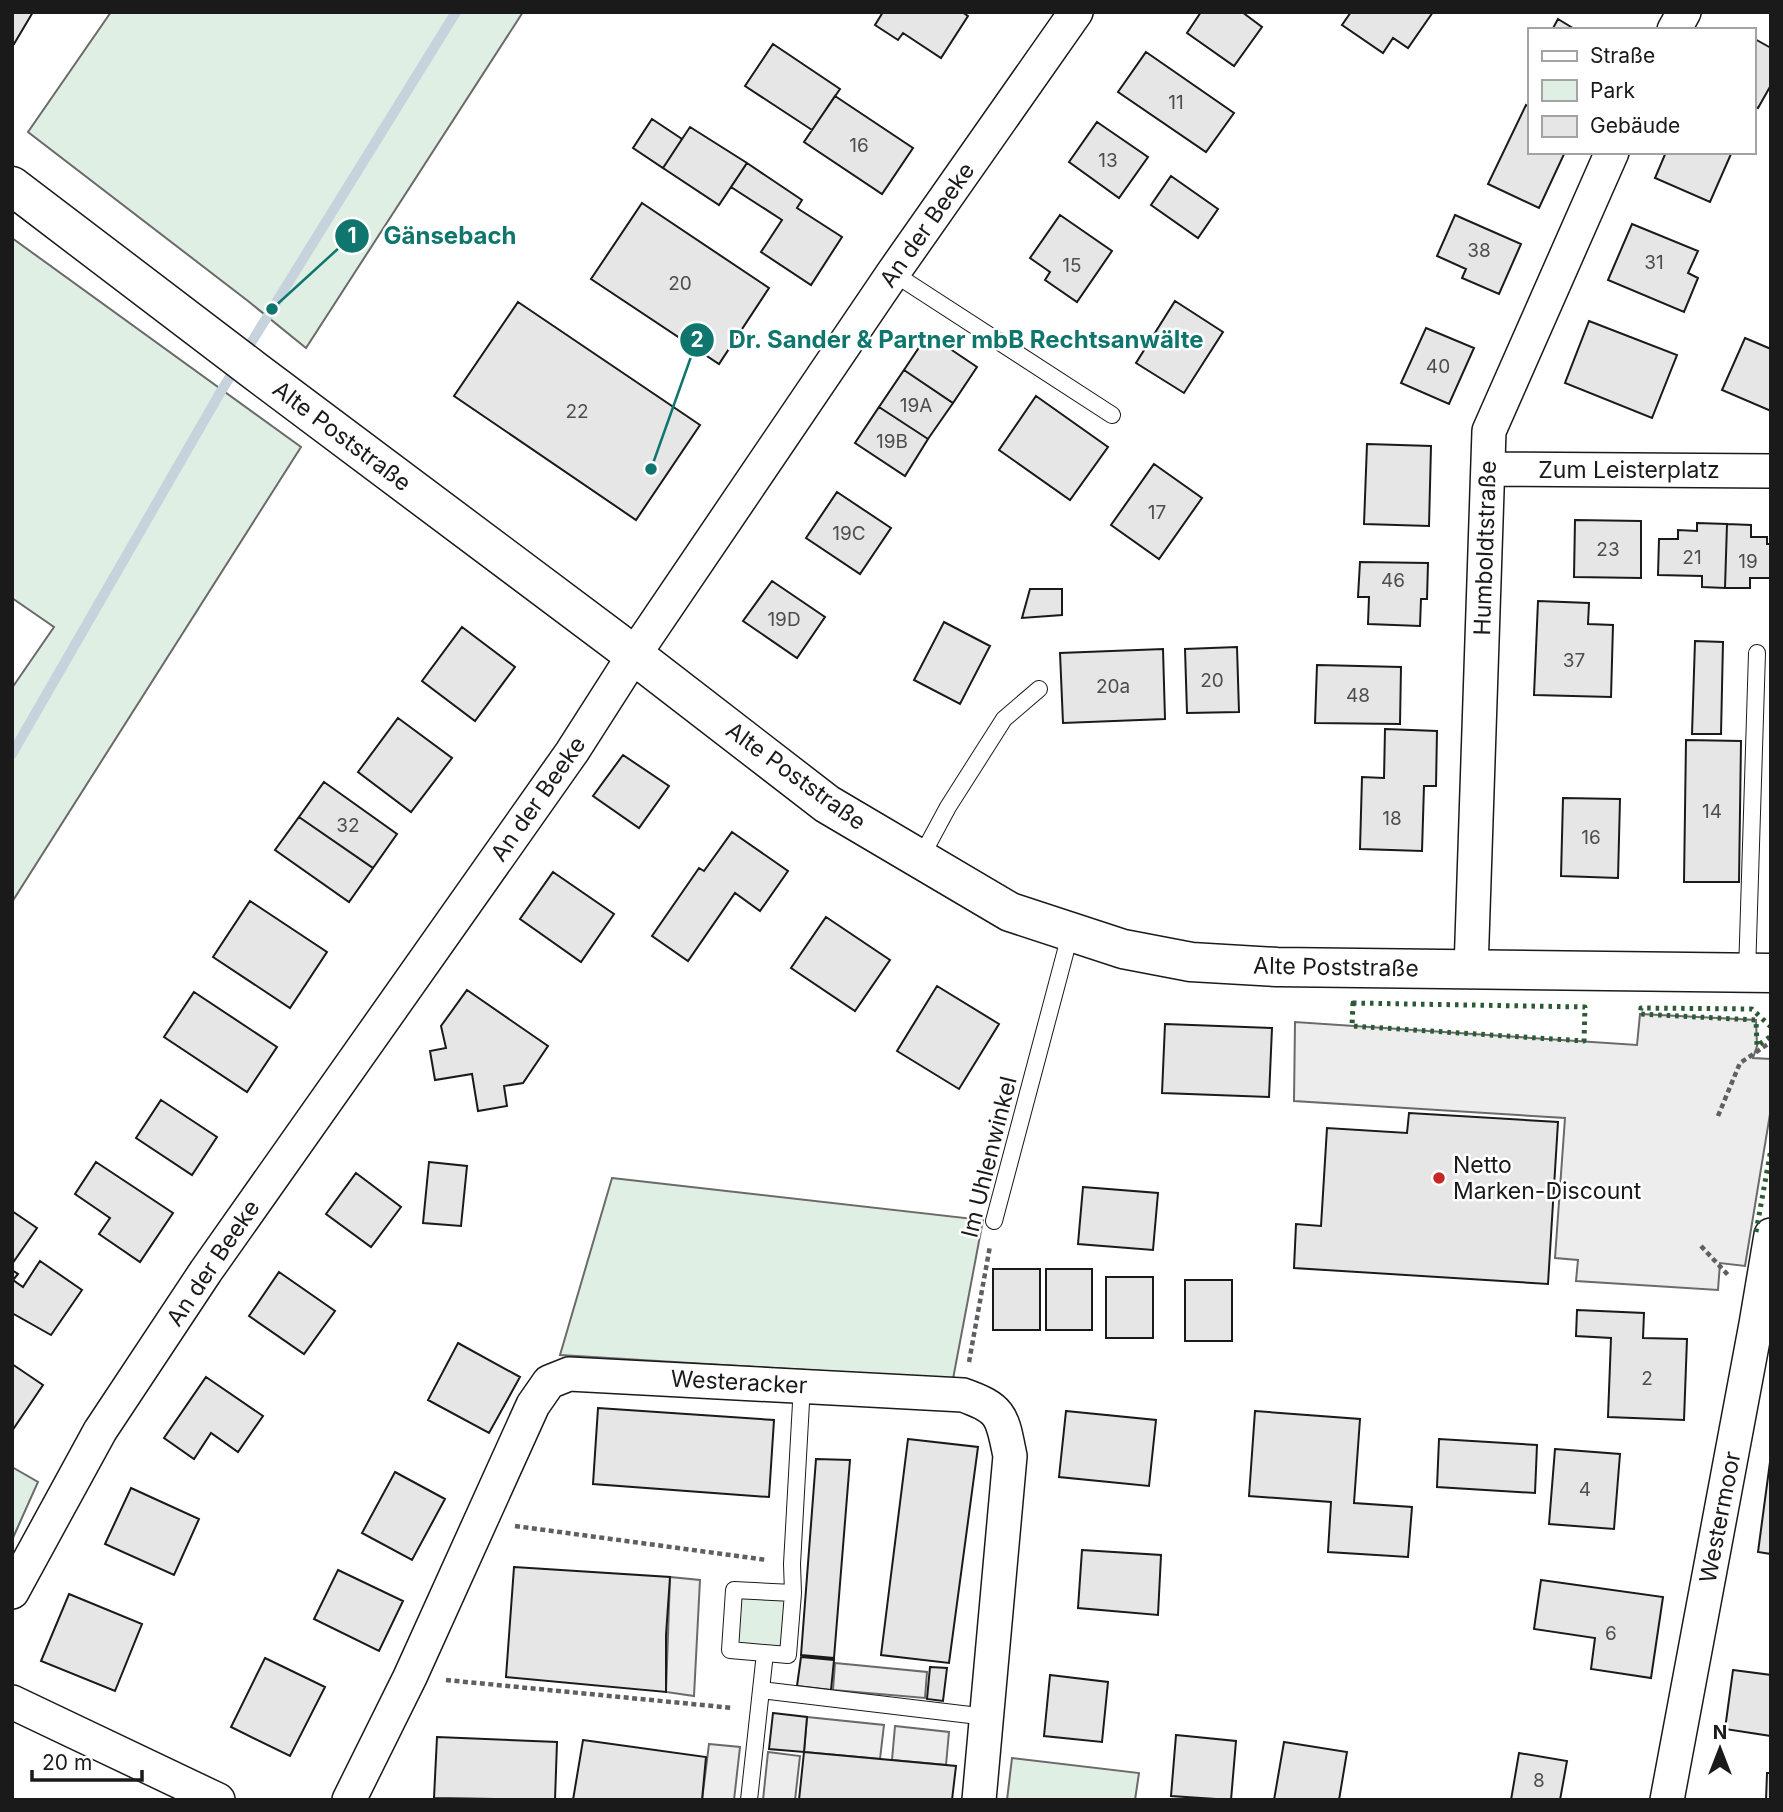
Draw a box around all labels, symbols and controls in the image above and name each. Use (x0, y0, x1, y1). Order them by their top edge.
legend (1528, 28, 1755, 154)
text: Straße (1590, 43, 1655, 68)
text: Park (1590, 78, 1635, 103)
house number: 11 (1168, 91, 1184, 114)
text: Gebäude (1590, 113, 1680, 138)
house number: 16 (849, 134, 869, 157)
house number: 13 (1098, 149, 1118, 172)
street label: An der Beeke (874, 157, 980, 293)
callout: Gänsebach (335, 213, 531, 258)
text: Gänsebach (384, 221, 516, 250)
text: 1 (347, 223, 357, 248)
house number: 38 (1467, 239, 1491, 262)
house number: 31 (1644, 251, 1664, 274)
house number: 15 (1062, 254, 1082, 277)
house number: 20 (668, 272, 692, 295)
callout: Dr. Sander & Partner mbB Rechtsanwälte (679, 318, 1218, 363)
text: Dr. Sander & Partner mbB Rechtsanwälte (728, 325, 1204, 354)
text: 2 (690, 327, 704, 352)
house number: 40 (1426, 355, 1450, 378)
street label: Alte Poststraße (267, 375, 417, 497)
house number: 19A (900, 394, 932, 417)
house number: 22 (565, 400, 589, 423)
house number: 19B (876, 430, 908, 453)
street label: Zum Leisterplatz (1538, 456, 1720, 484)
street label: Humboldtstraße (1468, 460, 1502, 636)
house number: 17 (1148, 501, 1166, 524)
house number: 19C (832, 522, 866, 545)
house number: 23 (1596, 538, 1620, 561)
house number: 21 (1682, 546, 1702, 569)
house number: 19 (1738, 550, 1758, 573)
house number: 46 (1381, 569, 1405, 592)
house number: 19D (767, 608, 801, 631)
house number: 37 (1563, 649, 1585, 672)
house number: 20 (1200, 669, 1224, 692)
house number: 20a (1096, 675, 1130, 698)
house number: 48 (1346, 684, 1370, 707)
street label: Alte Poststraße (721, 716, 871, 836)
street label: An der Beeke (485, 731, 591, 867)
house number: 14 (1702, 800, 1722, 823)
house number: 18 (1382, 807, 1402, 830)
house number: 32 (336, 814, 360, 837)
house number: 16 (1581, 826, 1601, 849)
street label: Alte Poststraße (1253, 952, 1419, 982)
street label: Im Uhlenwinkel (955, 1073, 1023, 1241)
place label: Netto Marken-Discount (1453, 1151, 1642, 1205)
marker: Netto Marken-Discount (1431, 1170, 1447, 1186)
street label: An der Beeke (161, 1195, 265, 1331)
street label: Westeracker (670, 1364, 808, 1400)
house number: 2 (1641, 1367, 1653, 1390)
street label: Westermoor (1694, 1449, 1747, 1585)
house number: 4 (1579, 1478, 1591, 1501)
house number: 6 (1605, 1622, 1617, 1645)
north arrow (1685, 1714, 1755, 1784)
text: N (1713, 1721, 1727, 1744)
scale bar (32, 1738, 142, 1782)
text: 20 m (42, 1750, 92, 1775)
house number: 8 (1533, 1769, 1545, 1792)

